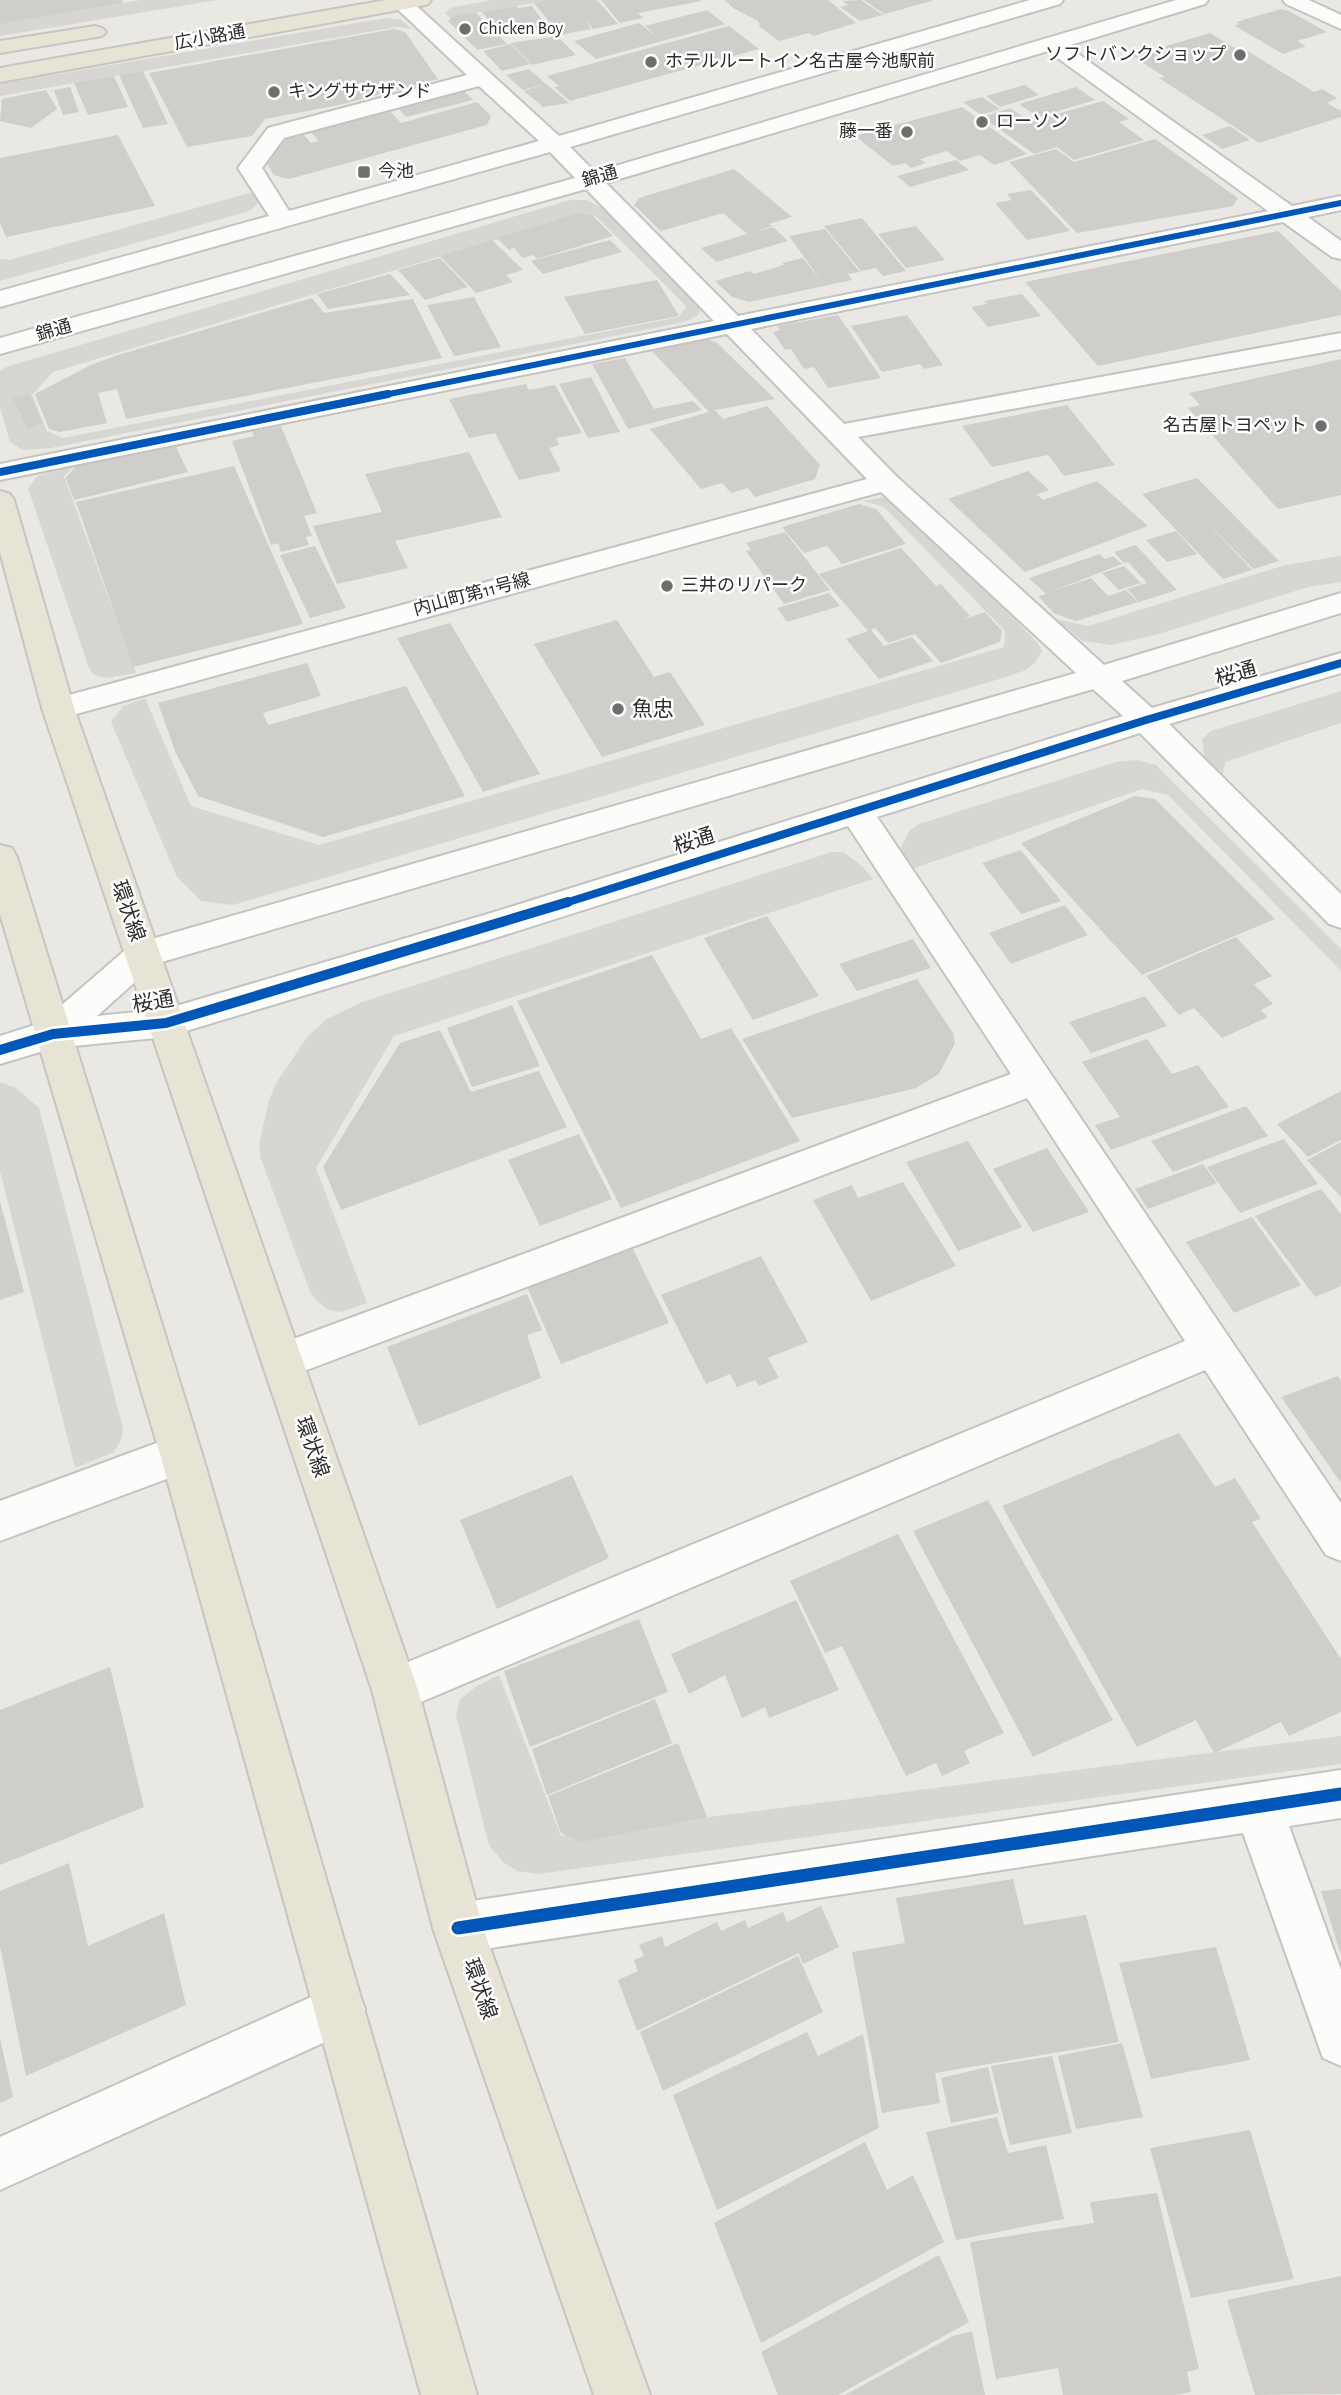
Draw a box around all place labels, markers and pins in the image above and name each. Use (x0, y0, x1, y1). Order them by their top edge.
place label: Chicken Boy (479, 20, 564, 38)
marker: Chicken Boy (457, 21, 473, 37)
place label: ソフトバンクショップ (1045, 45, 1226, 64)
marker: ソフトバンクショップ (1232, 47, 1248, 63)
place label: ホテルルートイン名古屋今池駅前 (665, 51, 935, 71)
marker: ホテルルートイン名古屋今池駅前 (643, 54, 659, 70)
place label: キングサウザンド (288, 81, 431, 101)
marker: キングサウザンド (266, 84, 282, 100)
place label: ローソン (996, 113, 1068, 131)
marker: ローソン (974, 114, 990, 130)
place label: 藤一番 (839, 122, 893, 141)
marker: 藤一番 (899, 124, 915, 140)
place label: 今池 (378, 162, 414, 181)
marker: 今池 (356, 164, 372, 180)
place label: 名古屋トヨペット (1163, 415, 1307, 435)
marker: 名古屋トヨペット (1313, 418, 1329, 434)
place label: 三井のリパーク (681, 575, 807, 595)
marker: 三井のリパーク (659, 578, 675, 594)
place label: 魚忠 (632, 698, 674, 720)
marker: 魚忠 (610, 701, 626, 717)

